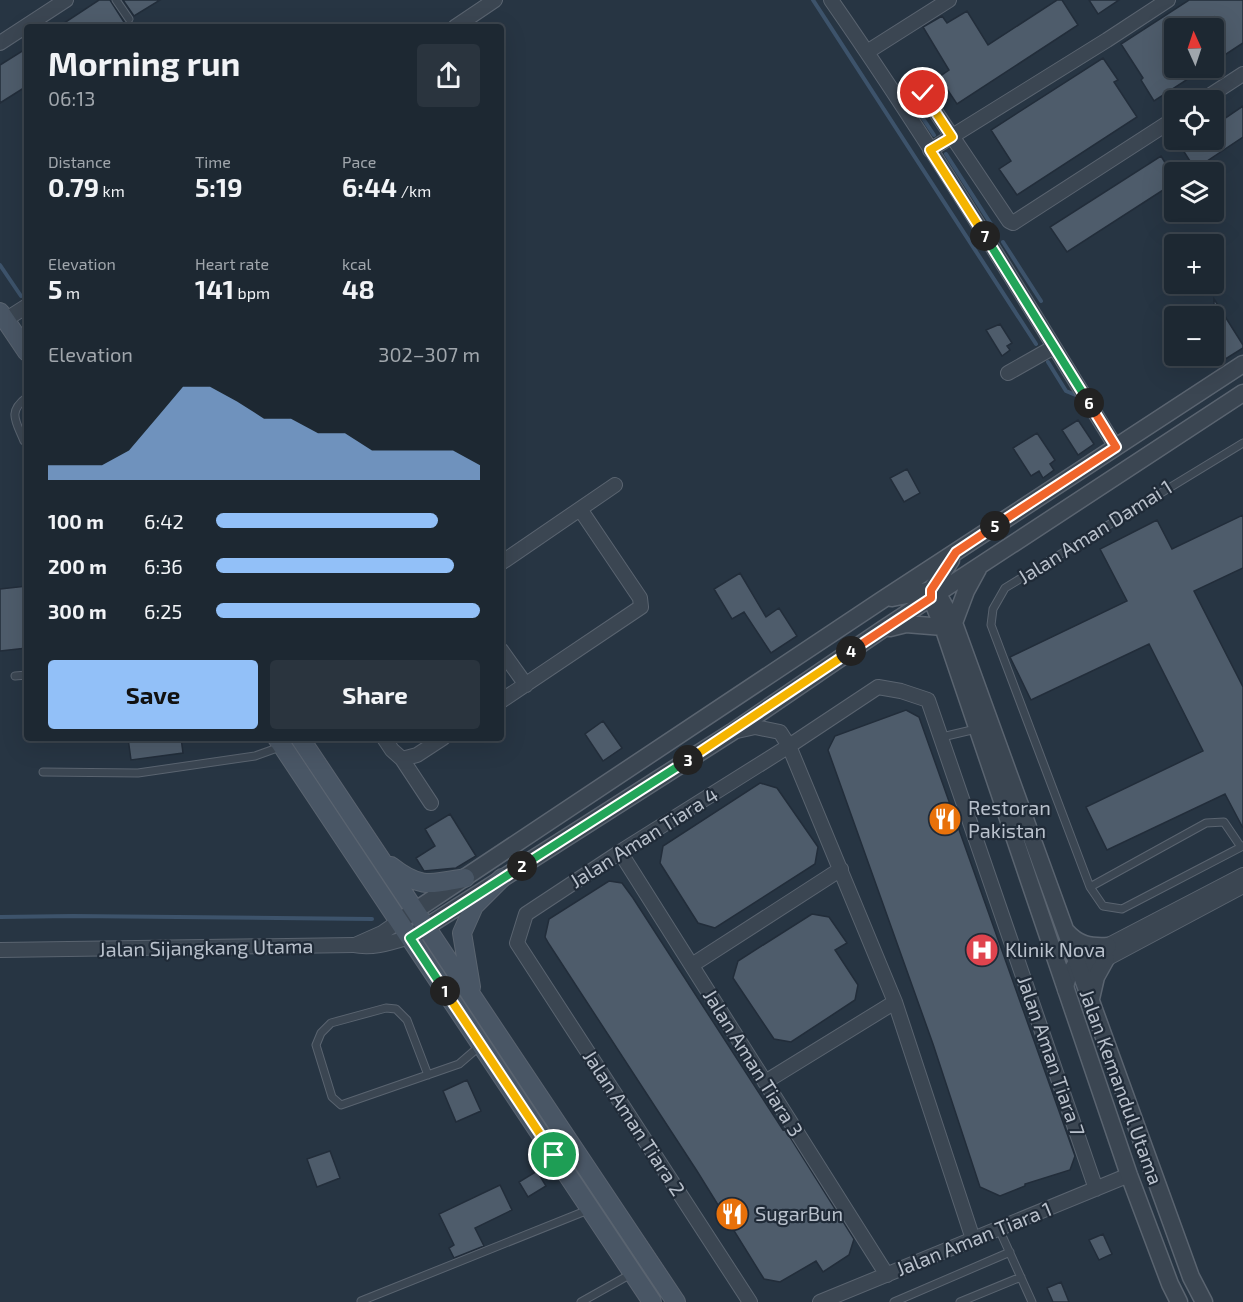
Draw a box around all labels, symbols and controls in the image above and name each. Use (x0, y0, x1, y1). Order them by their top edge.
north arrow (1164, 18, 1224, 78)
map controls (1164, 18, 1224, 366)
text: Morning run (48, 43, 240, 83)
button: share (417, 44, 480, 107)
pin (897, 67, 948, 118)
icon: check (906, 76, 939, 109)
text: 06:13 (48, 86, 95, 110)
button: locate (1164, 90, 1224, 150)
text: Distance (48, 152, 111, 171)
text: Time (195, 152, 231, 171)
text: Pace (342, 152, 376, 171)
button: layers (1164, 162, 1224, 222)
text: 0.79 (48, 171, 99, 202)
text: 5:19 (195, 171, 243, 202)
text: 6:44 (342, 171, 397, 202)
text: km (99, 181, 125, 200)
text: /km (397, 181, 431, 200)
pin: 7 (970, 221, 1000, 251)
text: 7 (981, 226, 989, 245)
button: + (1164, 234, 1224, 294)
text: Elevation (48, 254, 116, 273)
text: Heart rate (195, 254, 269, 273)
text: kcal (342, 254, 371, 273)
text: 5 (48, 273, 62, 304)
text: 141 (195, 273, 234, 304)
text: 48 (342, 273, 375, 304)
text: m (62, 283, 80, 302)
text: bpm (234, 283, 270, 302)
button: − (1164, 306, 1224, 366)
text: Elevation (48, 342, 133, 366)
text: 302–307 m (378, 342, 480, 366)
pin: 6 (1074, 388, 1104, 418)
text: 6 (1084, 393, 1094, 412)
street label: Jalan Aman Damai 1 (1013, 474, 1176, 588)
text: 100 m (48, 509, 104, 533)
text: 6:42 (144, 509, 184, 533)
pin: 5 (980, 511, 1010, 541)
text: 5 (991, 516, 999, 535)
text: 200 m (48, 554, 107, 578)
text: 6:36 (144, 554, 183, 578)
text: 300 m (48, 599, 107, 623)
text: 6:25 (144, 599, 182, 623)
pin: 4 (836, 636, 866, 666)
text: 4 (846, 641, 856, 660)
button: Save (48, 660, 258, 729)
button: Share (270, 660, 480, 729)
pin: 3 (673, 745, 703, 775)
text: 3 (683, 750, 693, 769)
street label: Jalan Aman Tiara 4 (565, 782, 722, 892)
place label: Restoran Pakistan (968, 795, 1051, 842)
restaurant icon: Restoran Pakistan (927, 801, 963, 837)
pin: 2 (507, 851, 537, 881)
text: 2 (517, 856, 527, 875)
hospital icon: Klinik Nova (964, 932, 1000, 968)
street label: Jalan Sijangkang Utama (99, 933, 313, 961)
place label: Klinik Nova (1005, 937, 1106, 961)
street label: Jalan Aman Tiara 7 (1013, 972, 1091, 1139)
pin: 1 (430, 976, 460, 1006)
text: 1 (442, 981, 448, 1000)
street label: Jalan Aman Tiara 3 (699, 984, 809, 1140)
street label: Jalan Kemandul Utama (1075, 986, 1169, 1188)
street label: Jalan Aman Tiara 2 (579, 1045, 691, 1200)
pin (528, 1129, 579, 1180)
icon: arrive (537, 1138, 570, 1171)
restaurant icon: SugarBun (714, 1196, 750, 1232)
street label: Jalan Aman Tiara 1 (892, 1196, 1055, 1280)
place label: SugarBun (755, 1201, 843, 1225)

